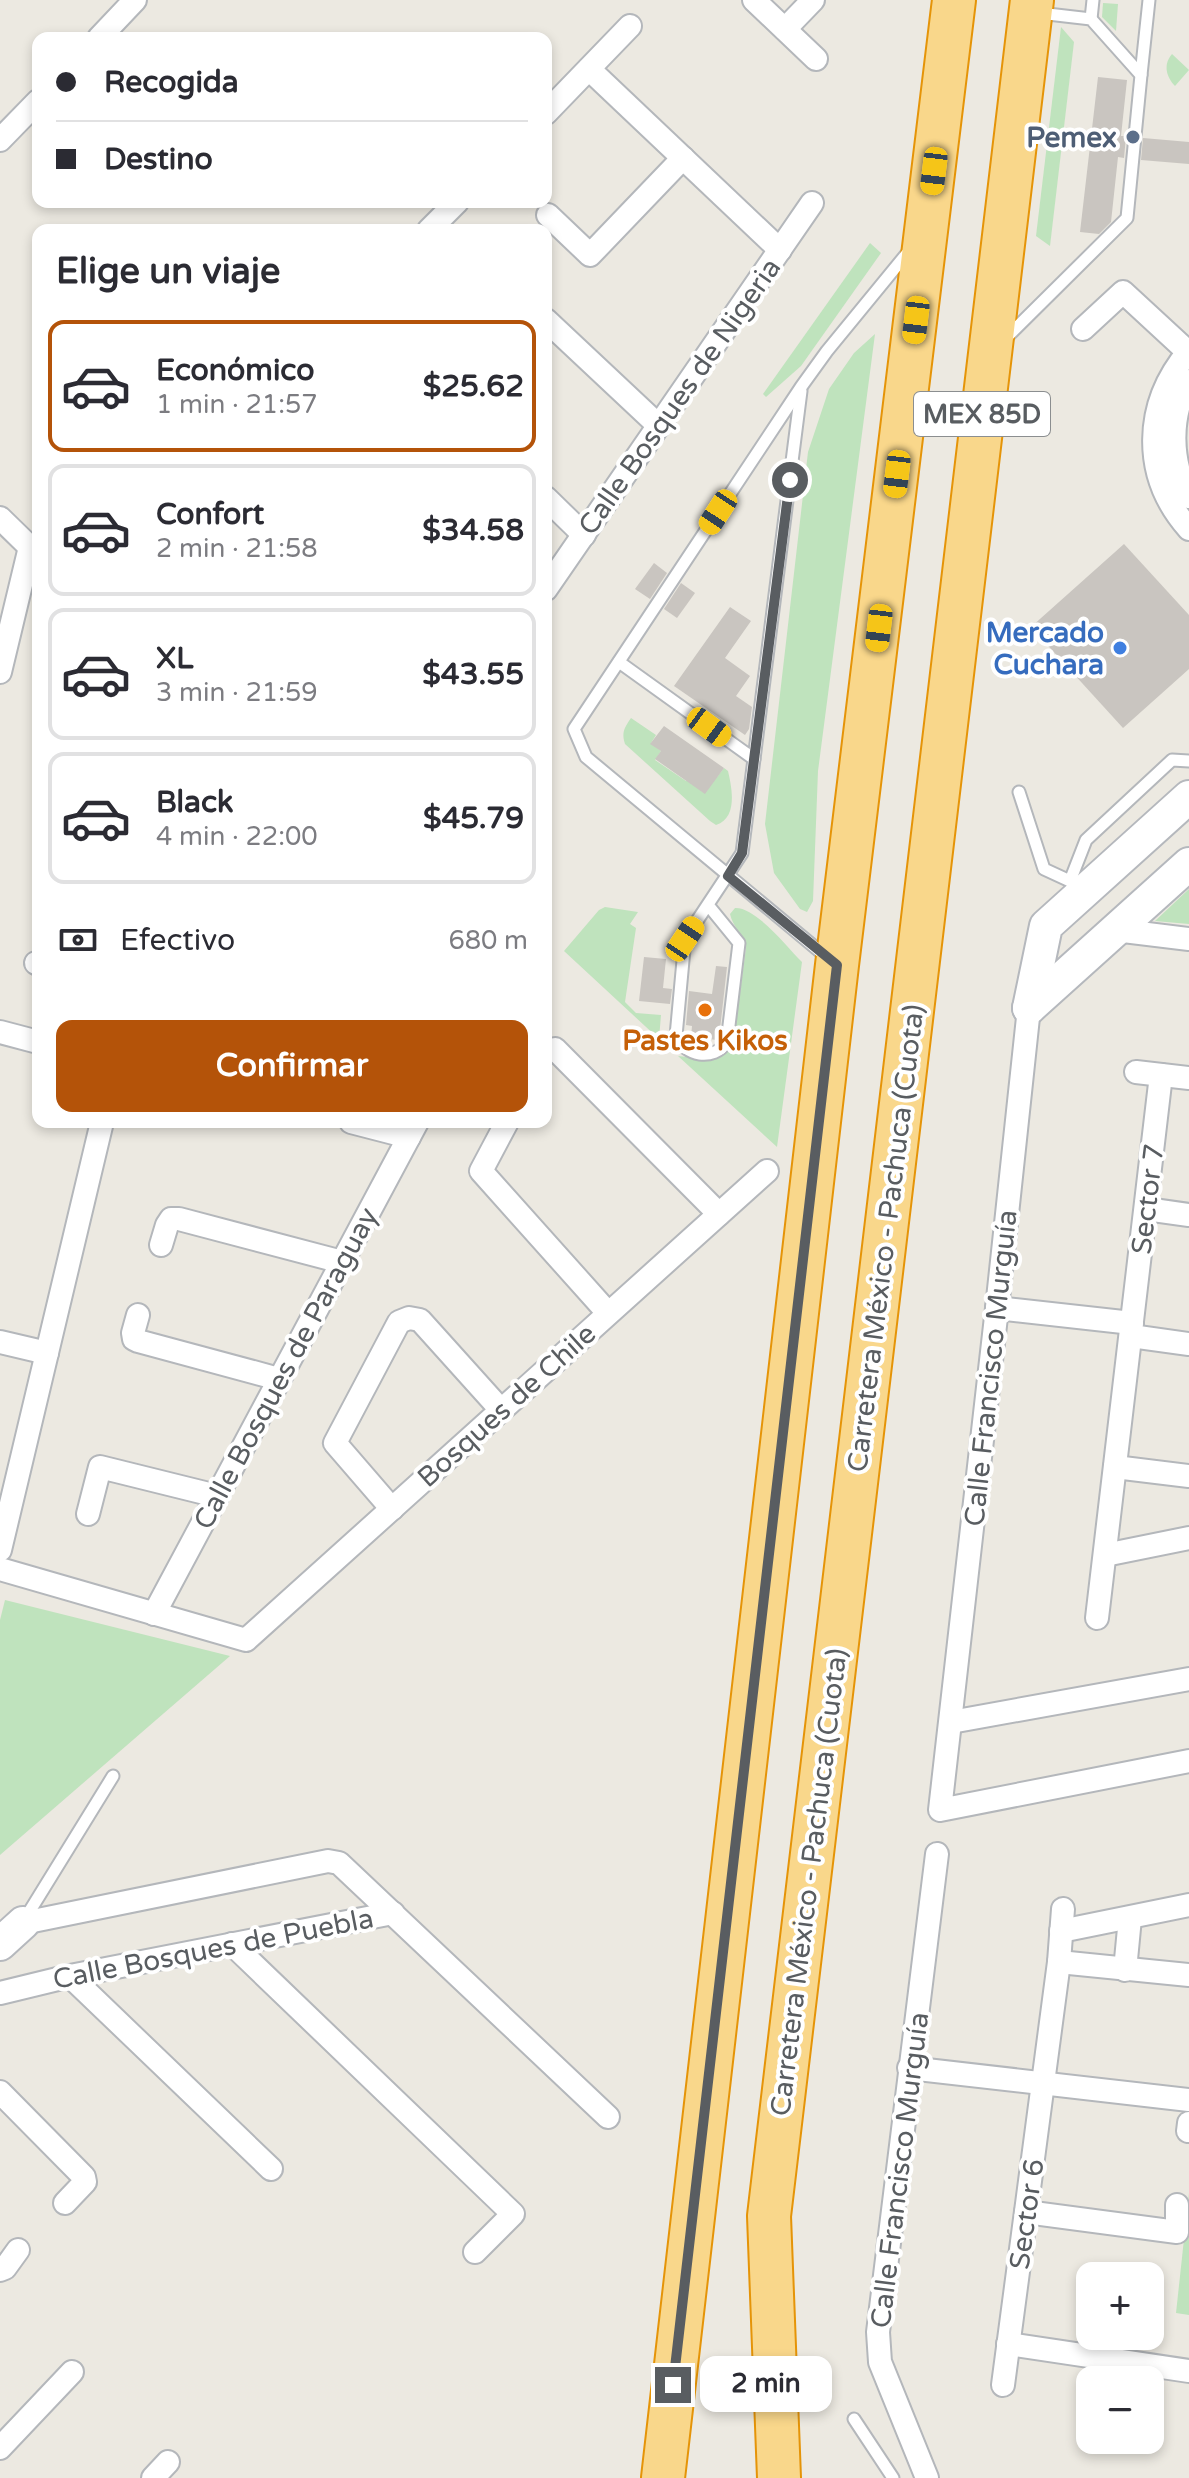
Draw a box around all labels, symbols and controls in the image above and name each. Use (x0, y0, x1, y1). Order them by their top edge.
text: Recogida (104, 64, 239, 101)
place label: Pemex (1026, 121, 1117, 155)
marker: Pemex (1124, 128, 1142, 146)
text: Destino (104, 141, 213, 178)
car (919, 146, 949, 196)
text: Elige un viaje (56, 250, 280, 293)
street label: Calle Bosques de Nigeria (571, 252, 788, 542)
car (901, 295, 931, 345)
icon: car (60, 350, 132, 422)
text: Económico (156, 352, 314, 389)
text: $25.62 (423, 368, 524, 405)
text: 1 min · 21:57 (156, 389, 318, 420)
road number: MEX 85D (914, 392, 1050, 436)
car (882, 449, 912, 499)
route start (772, 462, 808, 498)
car (695, 485, 741, 539)
icon: car (60, 494, 132, 566)
text: Confort (156, 496, 264, 533)
text: $34.58 (422, 512, 524, 549)
text: 2 min · 21:58 (156, 533, 318, 564)
car (864, 603, 894, 653)
place label: Mercado Cuchara (986, 616, 1104, 682)
icon: car (60, 638, 132, 710)
marker: Mercado Cuchara (1111, 639, 1129, 657)
text: XL (156, 640, 193, 677)
text: $43.55 (422, 656, 524, 693)
text: 3 min · 21:59 (156, 677, 318, 708)
car (683, 703, 735, 751)
icon: car (60, 782, 132, 854)
text: Black (156, 784, 233, 821)
text: $45.79 (423, 800, 524, 837)
text: 4 min · 22:00 (156, 821, 318, 852)
car (662, 912, 708, 966)
icon: cash (56, 918, 100, 962)
text: Efectivo (120, 922, 235, 959)
text: 680 m (448, 925, 528, 956)
marker: Pastes Kikos (696, 1001, 714, 1019)
street label: Carretera México - Pachuca (Cuota) (840, 1002, 932, 1474)
button: Confirmar (56, 1020, 528, 1112)
place label: Pastes Kikos (622, 1024, 788, 1058)
street label: Sector 7 (1124, 1142, 1172, 1256)
street label: Calle Bosques de Paraguay (186, 1202, 385, 1535)
street label: Calle Francisco Murguía (957, 1208, 1025, 1528)
street label: Bosques de Chile (411, 1317, 603, 1495)
street label: Carretera México - Pachuca (Cuota) (763, 1646, 855, 2118)
street label: Calle Bosques de Puebla (50, 1901, 376, 1997)
street label: Calle Francisco Murguía (864, 2010, 936, 2330)
street label: Sector 6 (1002, 2157, 1052, 2272)
map controls (1076, 2262, 1164, 2454)
button: + (1076, 2262, 1164, 2350)
callout: 2 min (701, 2357, 833, 2413)
button: − (1076, 2366, 1164, 2454)
route end (655, 2367, 691, 2403)
text: 2 min (731, 2368, 801, 2399)

